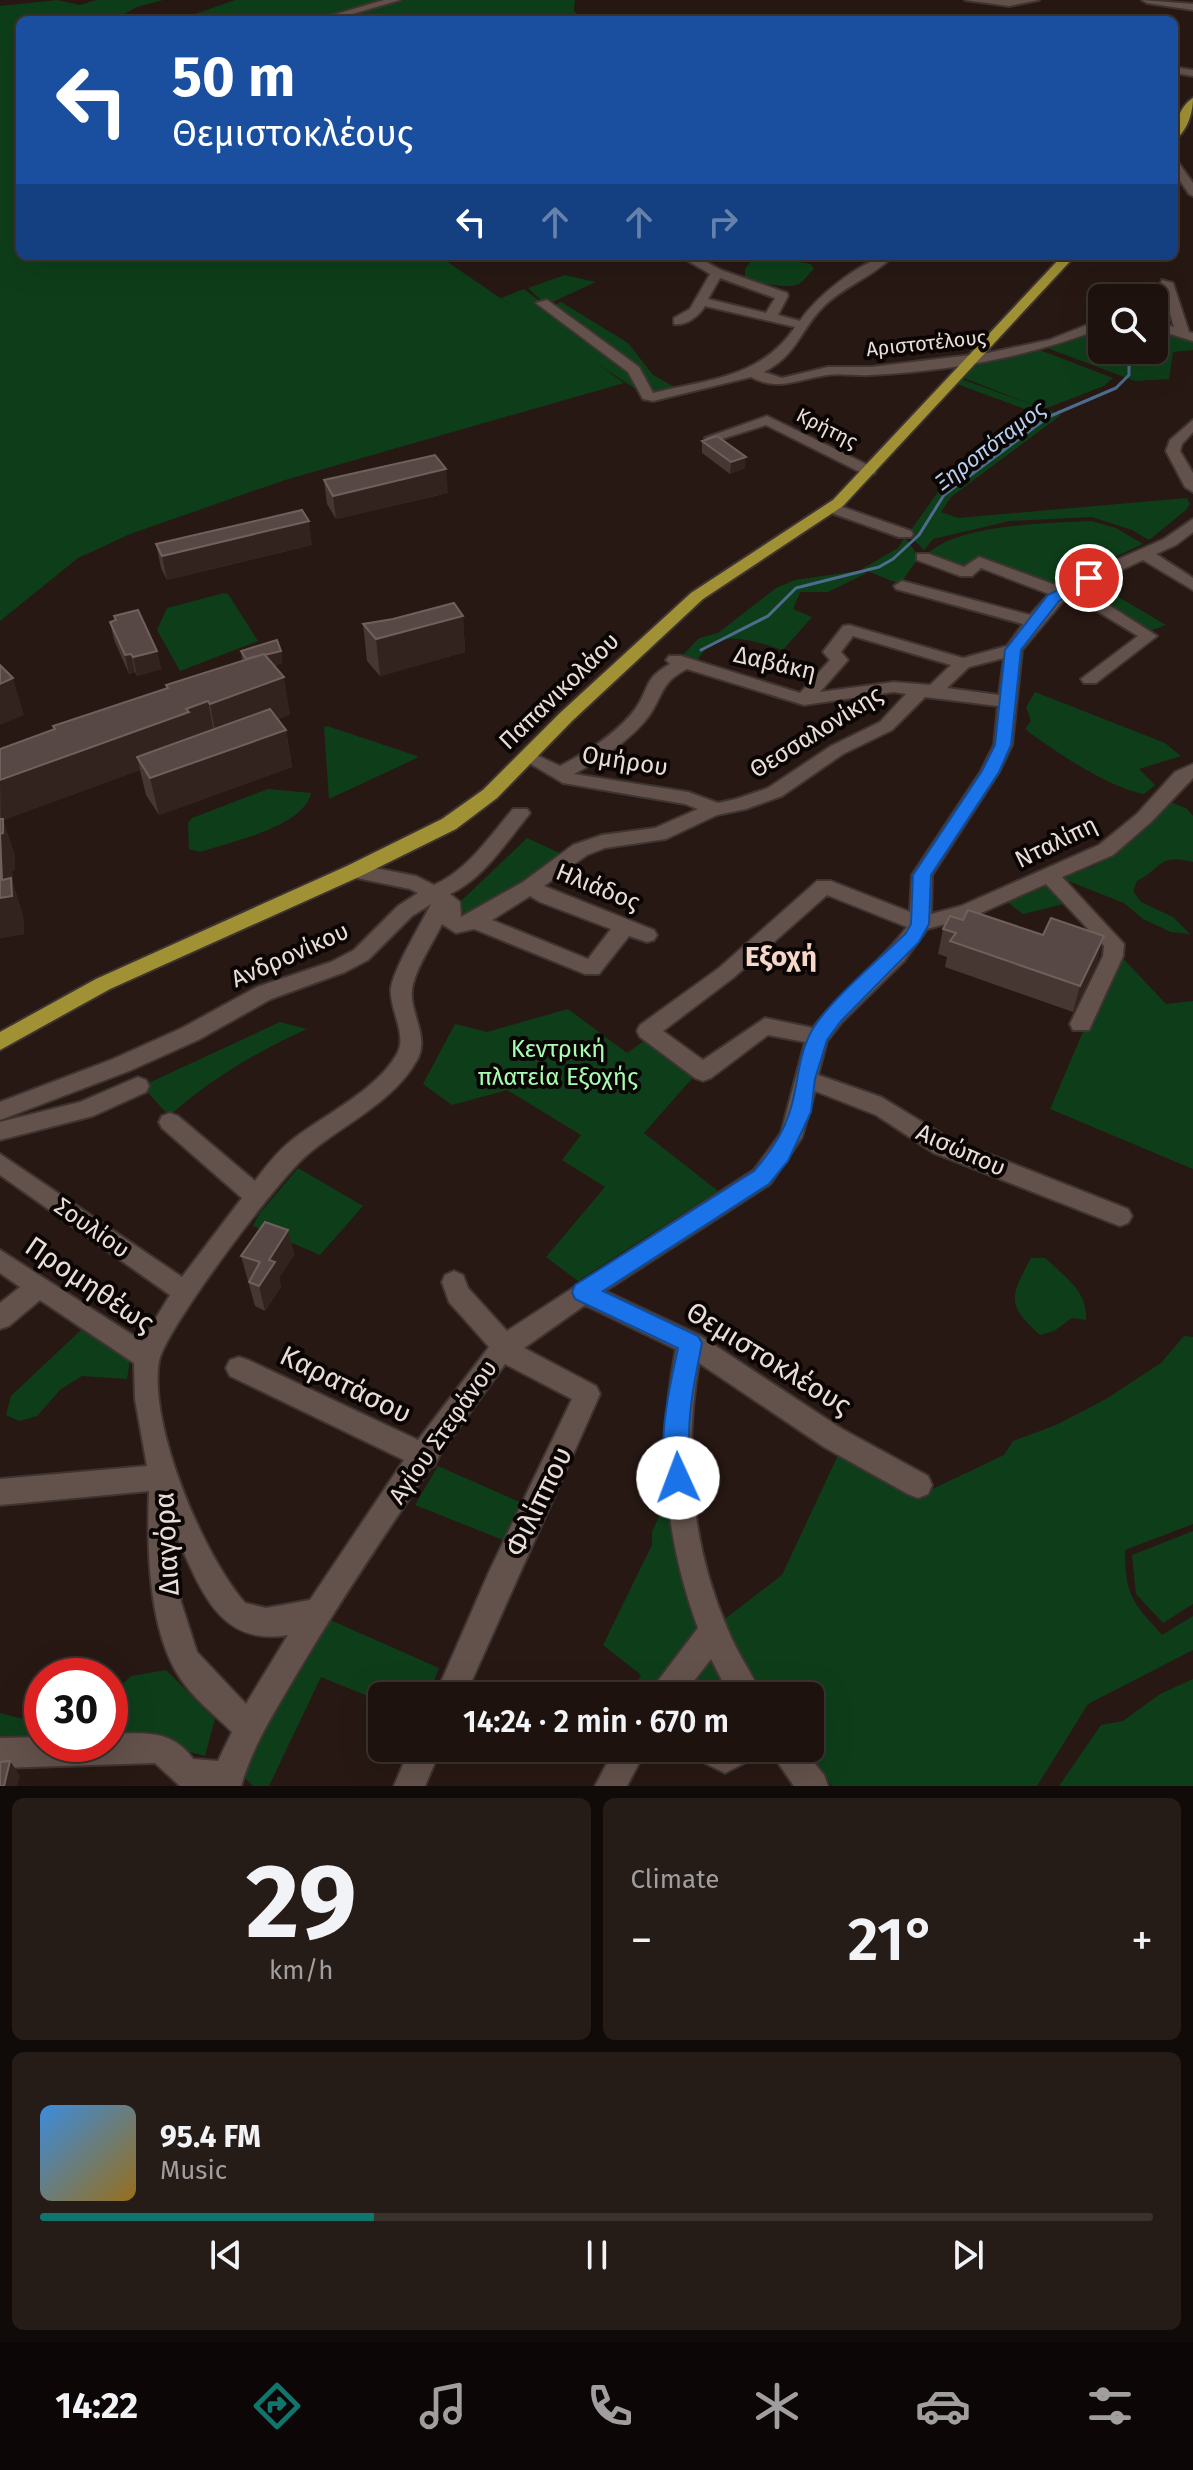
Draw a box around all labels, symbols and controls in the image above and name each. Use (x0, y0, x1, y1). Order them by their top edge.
text: 50 m (172, 44, 295, 111)
icon: left (40, 48, 144, 152)
text: Θεμιστοκλέους (172, 112, 413, 156)
icon: left (449, 200, 493, 244)
icon: ahead (533, 200, 577, 244)
icon: ahead (617, 200, 661, 244)
icon: right (701, 200, 745, 244)
map controls (1088, 284, 1168, 364)
button: search (1088, 284, 1168, 364)
street label: Αριστοτέλους (865, 325, 987, 361)
water label: Ξηροπόταμος (930, 395, 1052, 496)
street label: Κρήτης (792, 402, 862, 454)
pin (1055, 544, 1123, 612)
icon: arrive (1067, 556, 1111, 600)
street label: Παπανικολάου (493, 627, 625, 755)
street label: Δαβάκη (731, 640, 819, 686)
street label: Θεσσαλονίκης (745, 680, 887, 784)
street label: Ομήρου (580, 740, 670, 782)
street label: Νταλίπη (1010, 810, 1102, 874)
street label: Ηλιάδος (552, 858, 644, 916)
street label: Ανδρονίκου (227, 917, 353, 993)
district label: Εξοχή (745, 940, 817, 973)
park label: Κεντρική πλατεία Εξοχής (478, 1035, 638, 1091)
street label: Αισώπου (912, 1118, 1010, 1182)
street label: Σουλίου (49, 1192, 135, 1264)
street label: Προμηθέως (19, 1229, 160, 1339)
street label: Θεμιστοκλέους (680, 1295, 857, 1422)
street label: Καρατάσου (275, 1339, 417, 1430)
street label: Αγίου Στεφάνου (383, 1355, 503, 1509)
position arrow (636, 1436, 720, 1520)
street label: Φιλίππου (498, 1441, 579, 1561)
street label: Διαγόρα (147, 1491, 186, 1597)
speed limit sign: 30 (24, 1658, 128, 1762)
text: 14:24 · 2 min · 670 m (463, 1704, 729, 1740)
text: 29 (246, 1840, 357, 1965)
text: Climate (631, 1864, 719, 1895)
text: 21° (848, 1904, 936, 1976)
text: − (631, 1914, 653, 1967)
text: + (1131, 1914, 1153, 1967)
text: km/h (269, 1955, 333, 1986)
text: 95.4 FM (160, 2119, 261, 2155)
text: Music (160, 2155, 227, 2186)
icon: previous (204, 2233, 248, 2277)
icon: pause (575, 2233, 619, 2277)
icon: next (946, 2233, 990, 2277)
icon: directions (249, 2378, 305, 2434)
icon: music (415, 2378, 471, 2434)
icon: phone (582, 2378, 638, 2434)
icon: climate (749, 2378, 805, 2434)
icon: car (915, 2378, 971, 2434)
icon: filters (1082, 2378, 1138, 2434)
text: 14:22 (55, 2384, 138, 2428)

